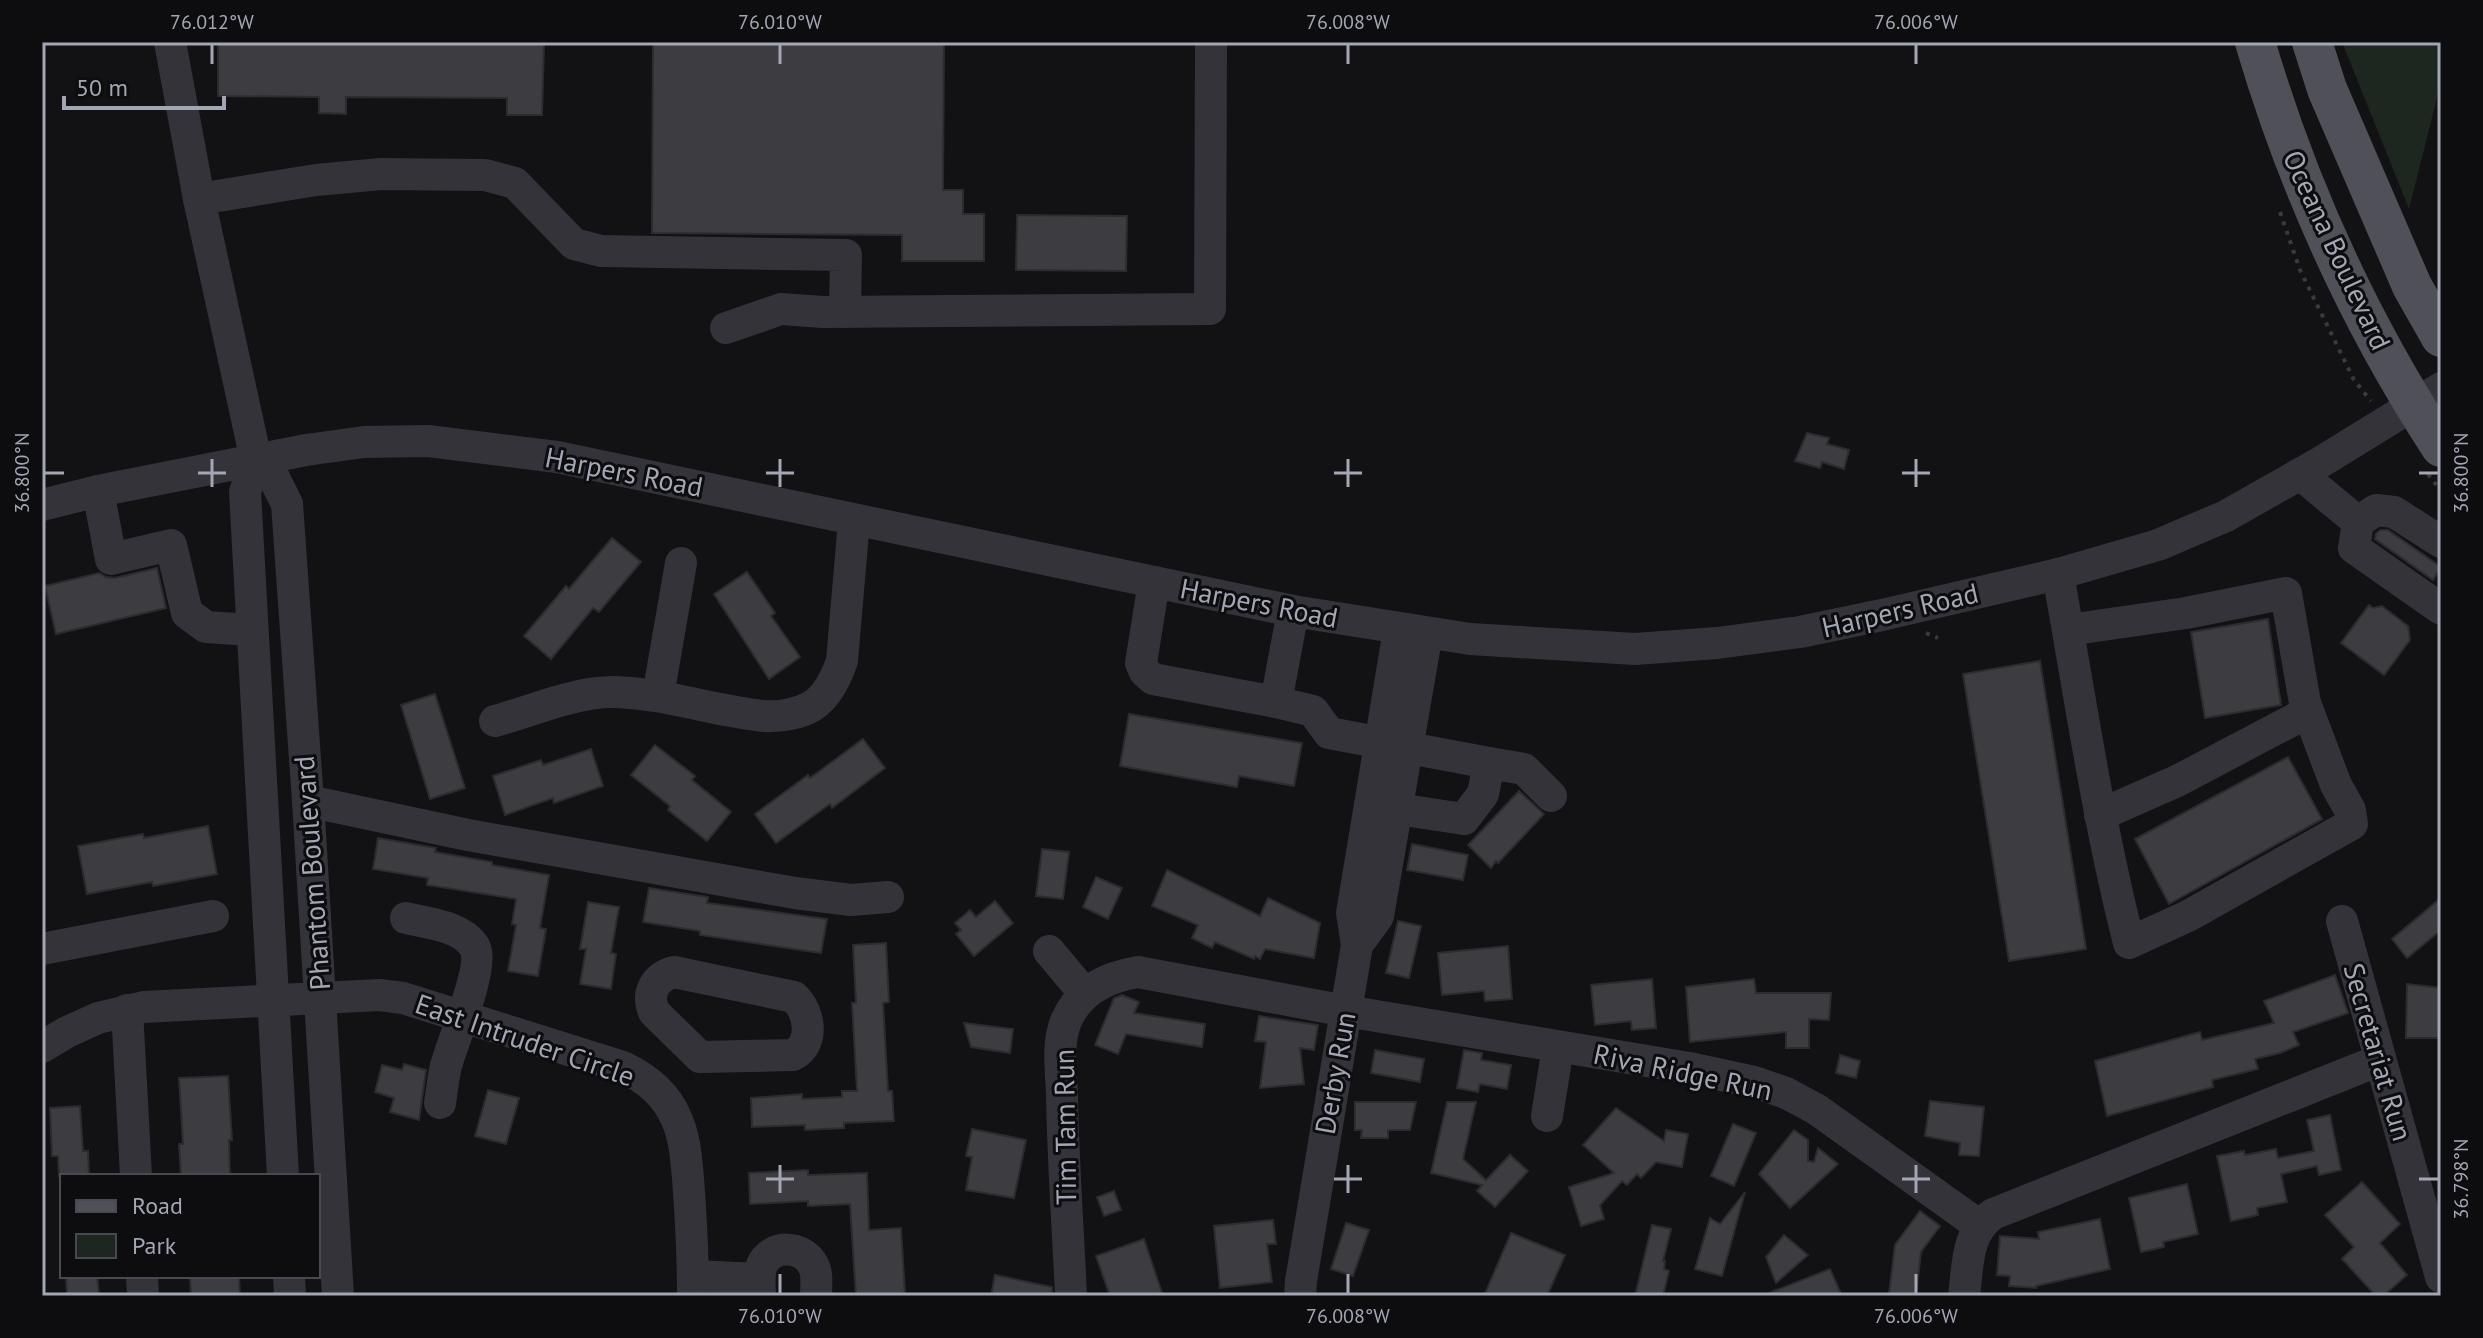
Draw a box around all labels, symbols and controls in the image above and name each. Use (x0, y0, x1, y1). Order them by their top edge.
text: 76.012°W (170, 9, 254, 35)
text: 76.010°W (738, 9, 822, 35)
text: 76.008°W (1306, 9, 1390, 35)
text: 76.006°W (1874, 9, 1958, 35)
scale bar (64, 60, 224, 110)
text: 50 m (76, 72, 128, 103)
street label: Oceana Boulevard (2275, 144, 2400, 356)
text: 36.800°N (9, 433, 35, 513)
text: 36.800°N (2448, 433, 2474, 513)
street label: Harpers Road (542, 438, 706, 505)
street label: Harpers Road (1177, 569, 1341, 636)
street label: Harpers Road (1818, 574, 1982, 645)
street label: Phantom Boulevard (285, 755, 338, 991)
street label: Secretariat Run (2335, 959, 2422, 1145)
street label: East Intruder Circle (411, 985, 640, 1094)
street label: Derby Run (1306, 1009, 1363, 1137)
street label: Riva Ridge Run (1590, 1035, 1776, 1109)
street label: Tim Tam Run (1045, 1049, 1084, 1205)
text: 36.798°N (2448, 1139, 2474, 1219)
legend (60, 1174, 320, 1278)
text: Road (132, 1190, 183, 1221)
text: Park (132, 1230, 177, 1261)
text: 76.010°W (738, 1303, 822, 1329)
text: 76.008°W (1306, 1303, 1390, 1329)
text: 76.006°W (1874, 1303, 1958, 1329)

